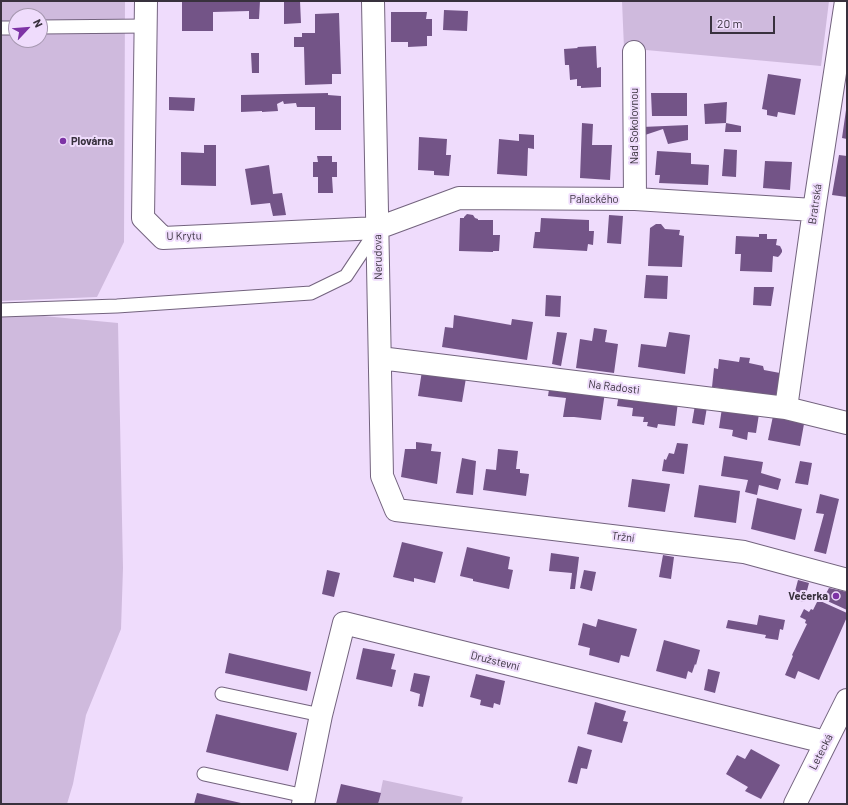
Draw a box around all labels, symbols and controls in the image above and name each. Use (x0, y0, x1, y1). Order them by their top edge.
north arrow (8, 8, 48, 48)
scale bar (712, 8, 777, 34)
text: 20 m (717, 16, 743, 30)
text: N (31, 17, 46, 29)
street label: Nad Sokolovnou (627, 88, 641, 164)
place label: Plovárna (71, 134, 113, 148)
marker: Plovárna (58, 136, 68, 146)
street label: Bratrská (806, 183, 824, 225)
street label: Palackého (570, 192, 618, 206)
street label: U Krytu (166, 229, 202, 243)
street label: Nerudova (371, 234, 385, 280)
street label: Na Radosti (588, 377, 640, 397)
street label: Tržní (611, 529, 635, 545)
place label: Večerka (788, 589, 828, 603)
marker: Večerka (831, 591, 841, 601)
street label: Družstevní (469, 649, 521, 673)
street label: Letecká (806, 732, 836, 772)

